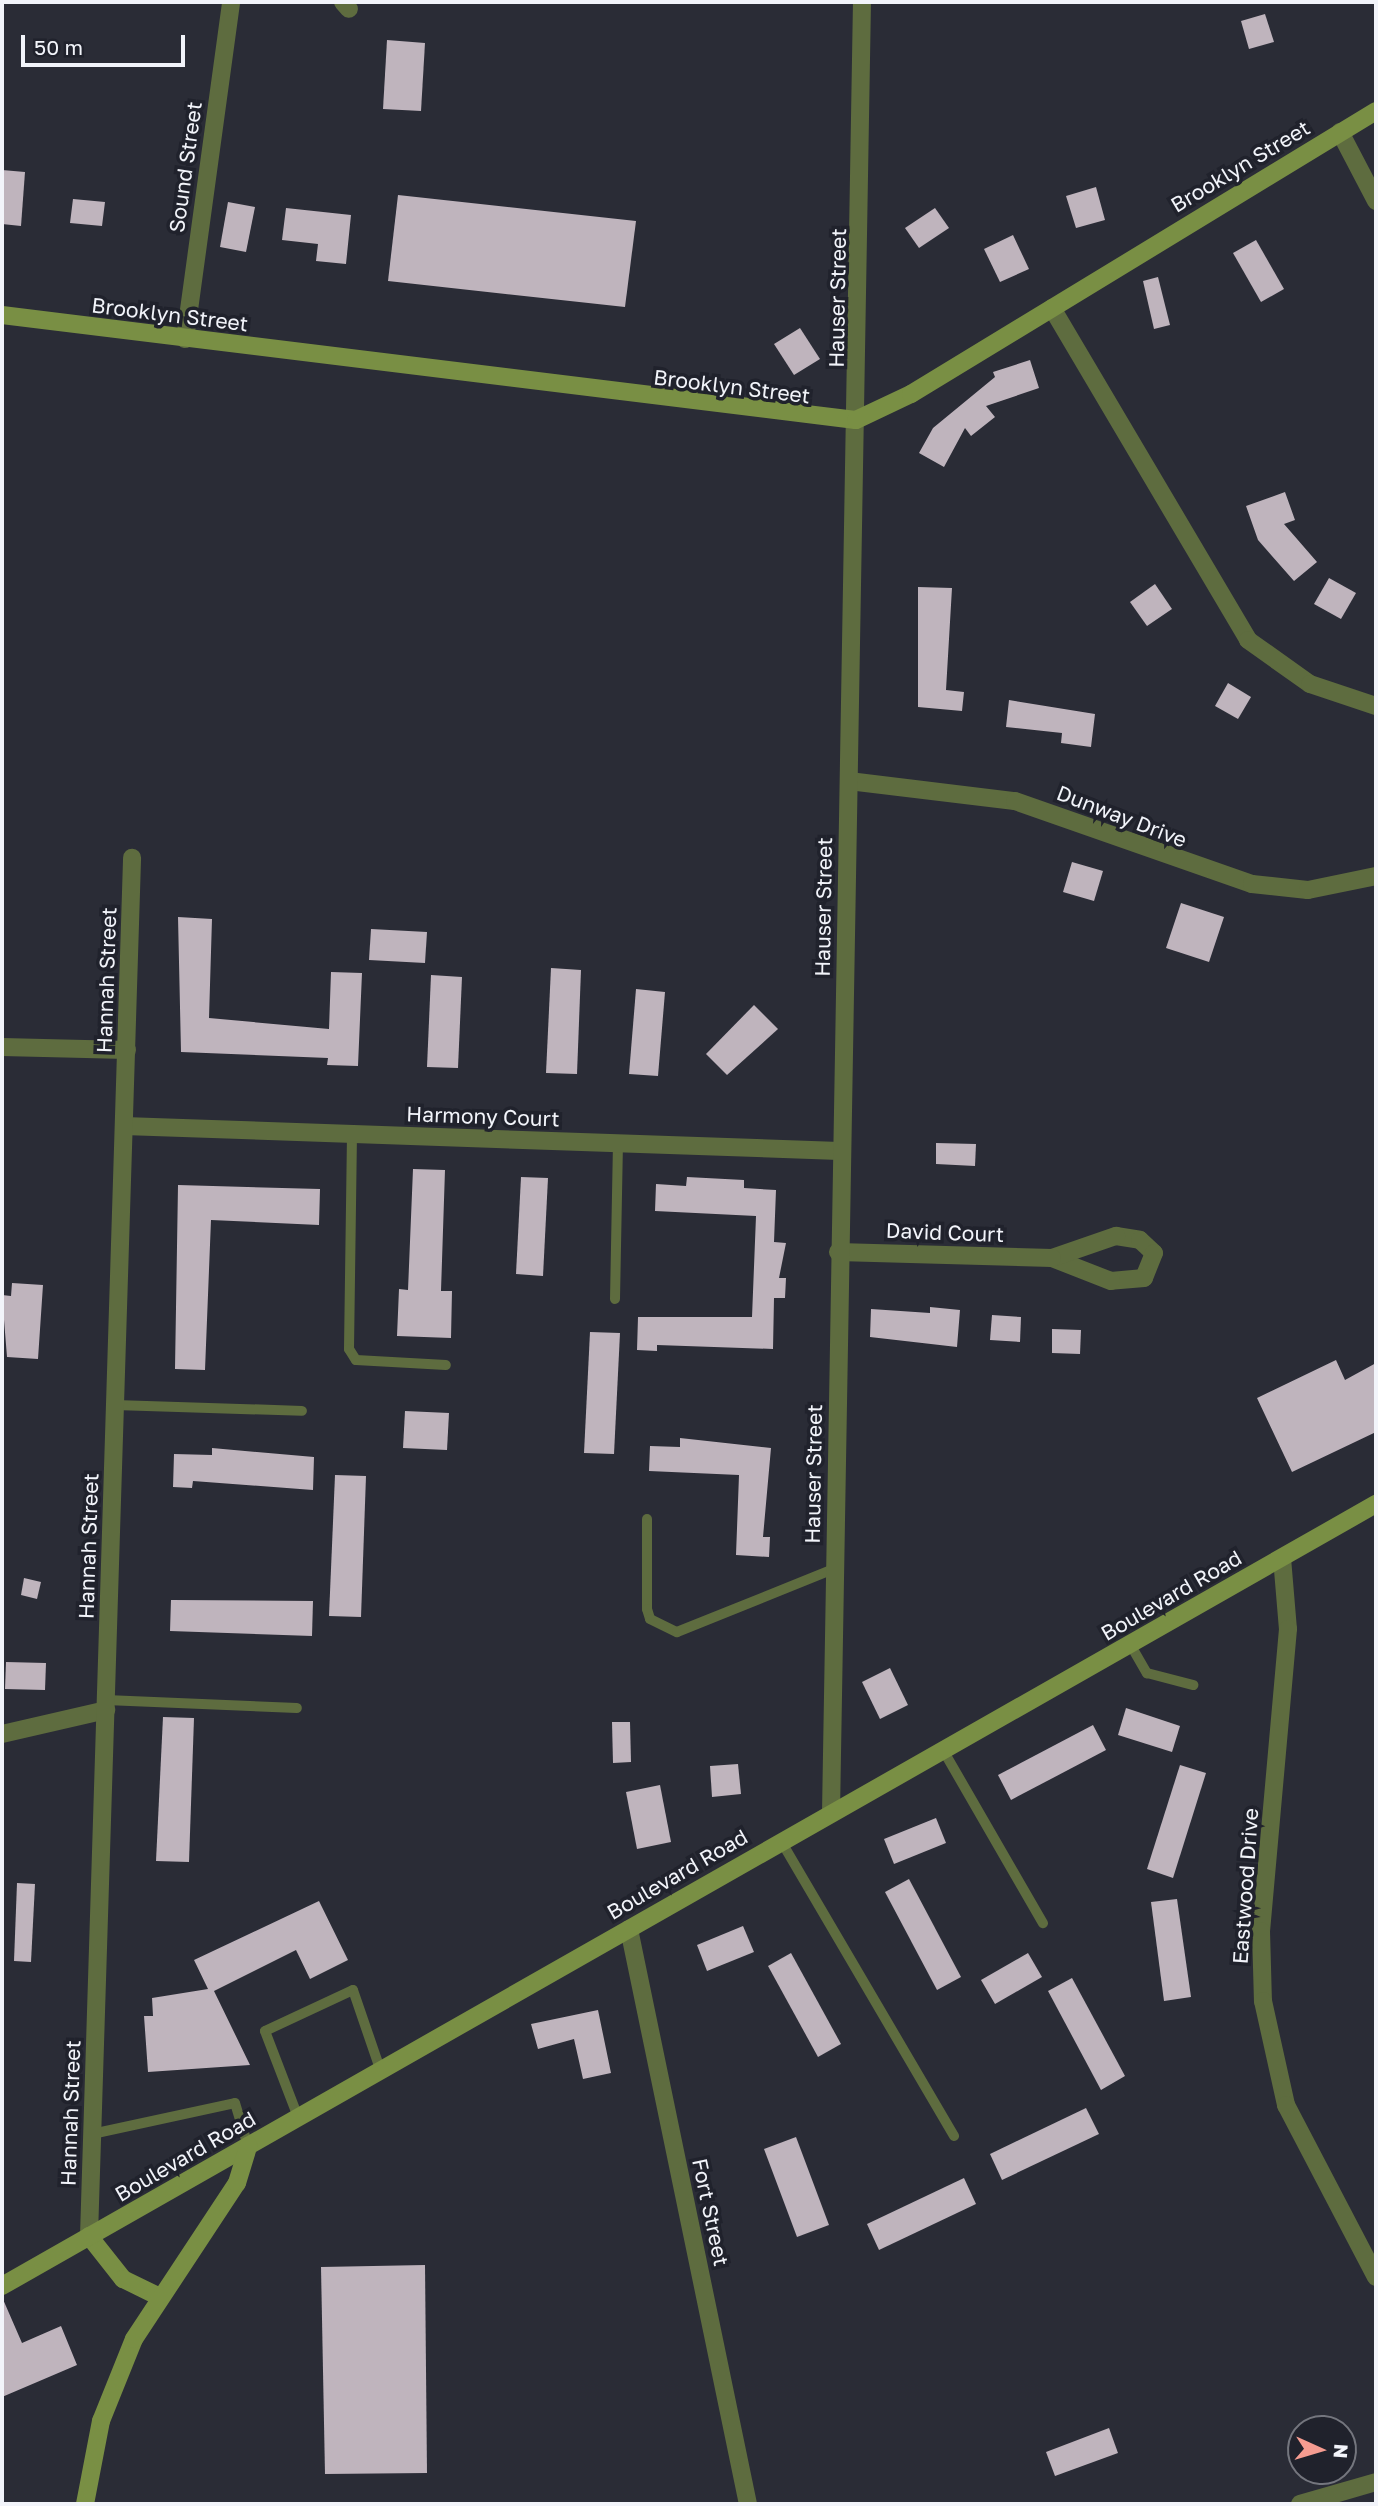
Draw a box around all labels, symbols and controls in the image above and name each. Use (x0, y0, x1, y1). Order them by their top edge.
scale bar (24, 21, 189, 65)
text: 50 m (34, 34, 83, 60)
street label: Sound Street (163, 100, 207, 234)
street label: Brooklyn Street (1166, 115, 1314, 217)
street label: Hauser Street (823, 228, 851, 368)
street label: Brooklyn Street (90, 292, 250, 336)
street label: Brooklyn Street (652, 364, 812, 408)
street label: Dunway Drive (1053, 780, 1191, 852)
street label: Hauser Street (809, 837, 837, 977)
street label: Hannah Street (91, 907, 121, 1053)
street label: Harmony Court (406, 1101, 560, 1131)
street label: David Court (885, 1217, 1005, 1247)
street label: Hauser Street (799, 1404, 827, 1544)
street label: Hannah Street (73, 1473, 103, 1619)
street label: Boulevard Road (1096, 1545, 1246, 1645)
street label: Eastwood Drive (1227, 1807, 1263, 1965)
street label: Boulevard Road (602, 1824, 752, 1924)
street label: Hannah Street (55, 2040, 85, 2186)
street label: Boulevard Road (110, 2106, 260, 2206)
street label: Fort Street (687, 2156, 735, 2268)
north arrow (1287, 2415, 1357, 2485)
text: N (1329, 2443, 1353, 2459)

